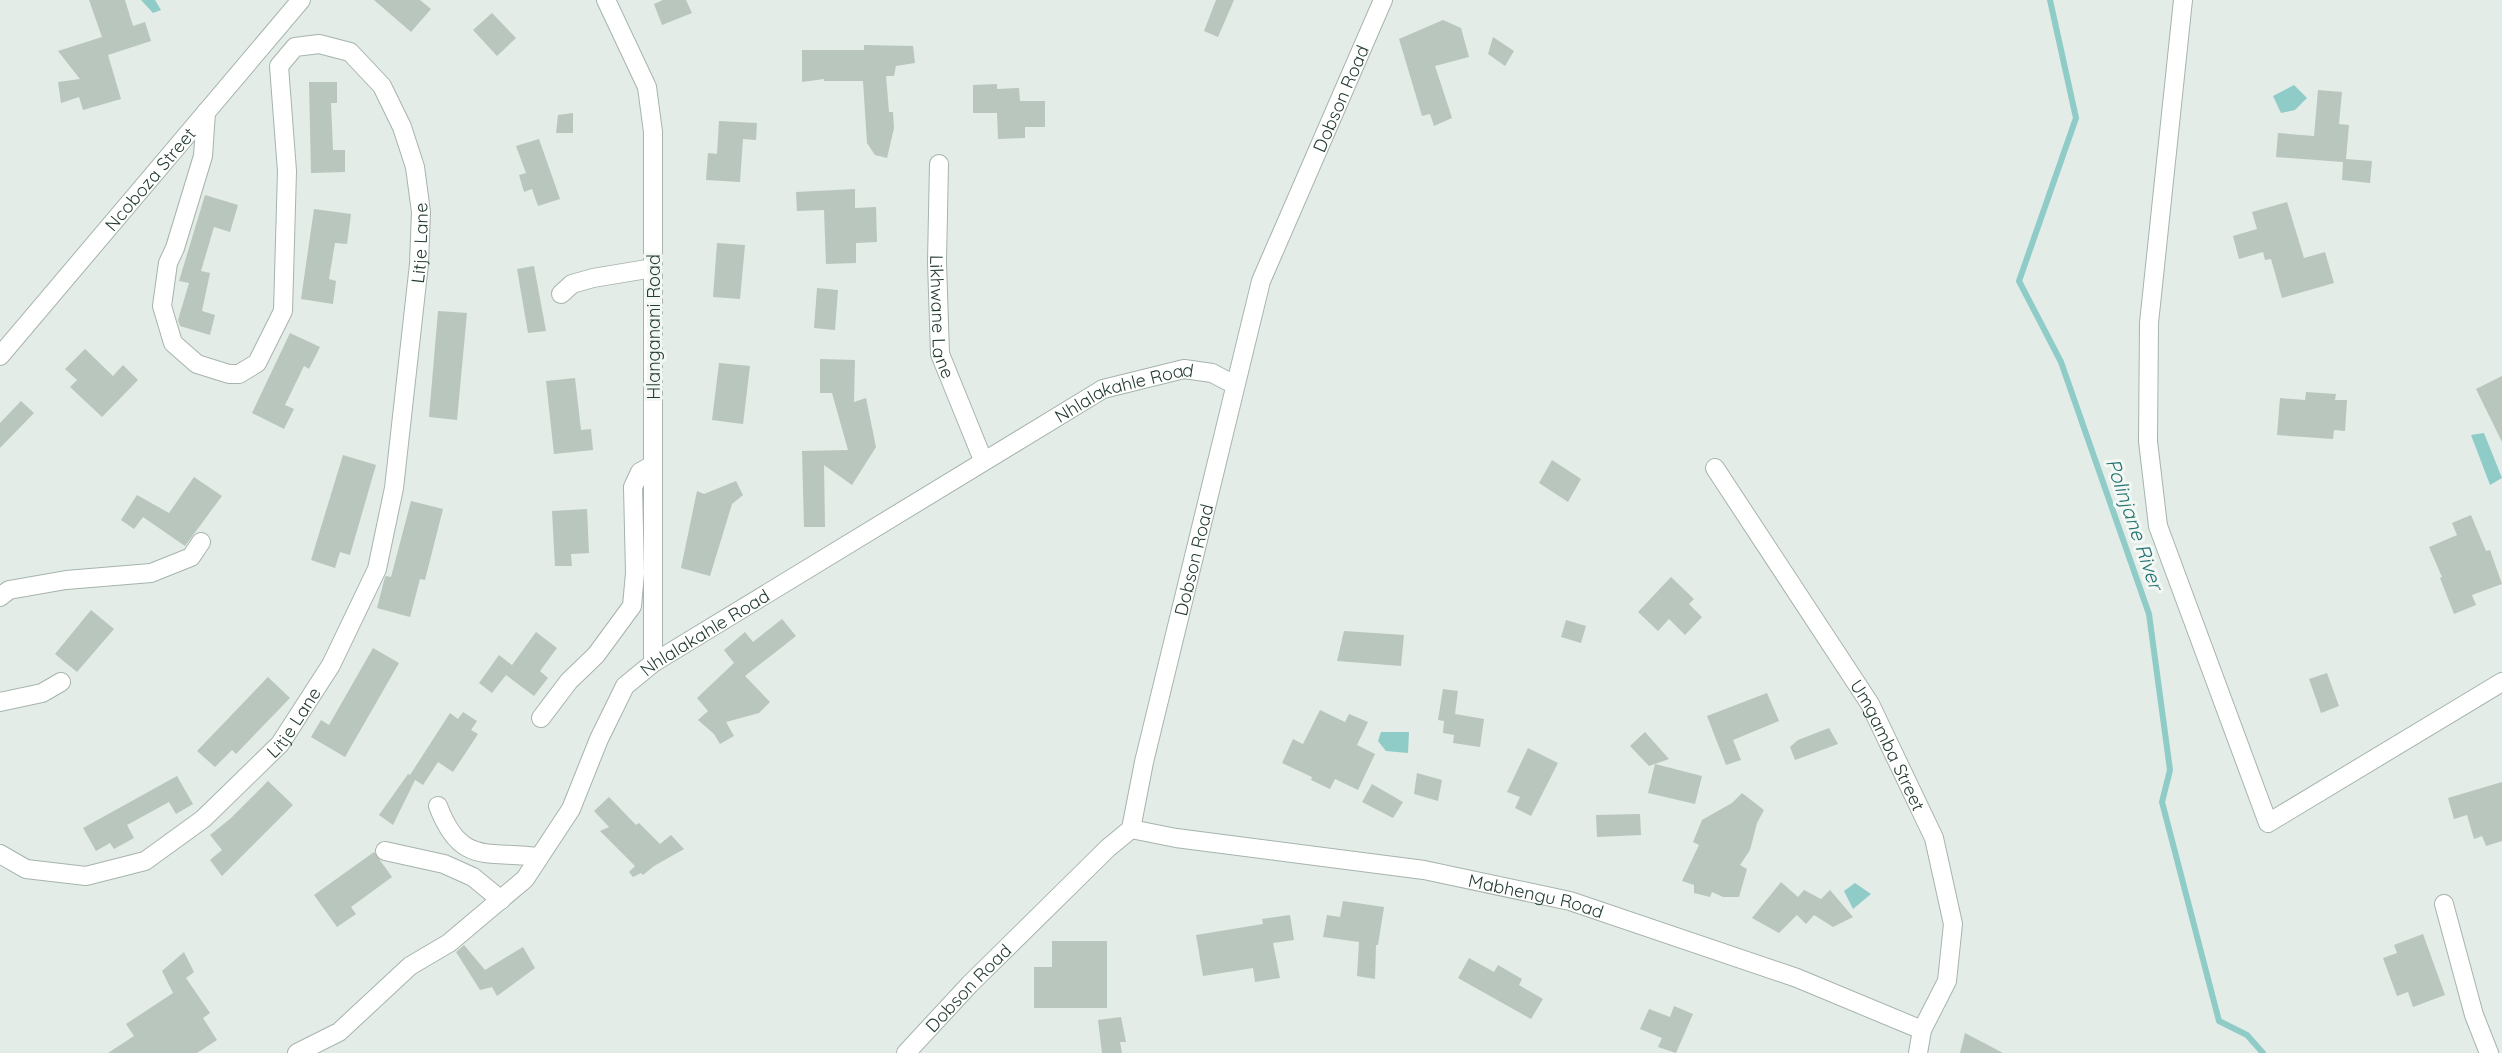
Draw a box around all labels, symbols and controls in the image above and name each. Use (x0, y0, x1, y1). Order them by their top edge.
street label: Dobson Road (1307, 41, 1374, 155)
street label: Ncoboza Street (99, 122, 200, 235)
street label: Litje Lane (405, 201, 433, 284)
street label: Hlanganani Road (642, 254, 665, 400)
street label: Likhwane Lane (925, 255, 960, 382)
street label: Nhlalakahle Road (1050, 357, 1195, 427)
water label: Polinjane River (2101, 455, 2170, 595)
street label: Dobson Road (1168, 502, 1218, 618)
street label: Nhlalakahle Road (635, 583, 773, 681)
street label: Umgamba Street (1845, 675, 1931, 814)
street label: Litje Lane (261, 682, 325, 762)
street label: Mabhengu Road (1466, 868, 1607, 923)
street label: Dobson Road (920, 939, 1016, 1037)

